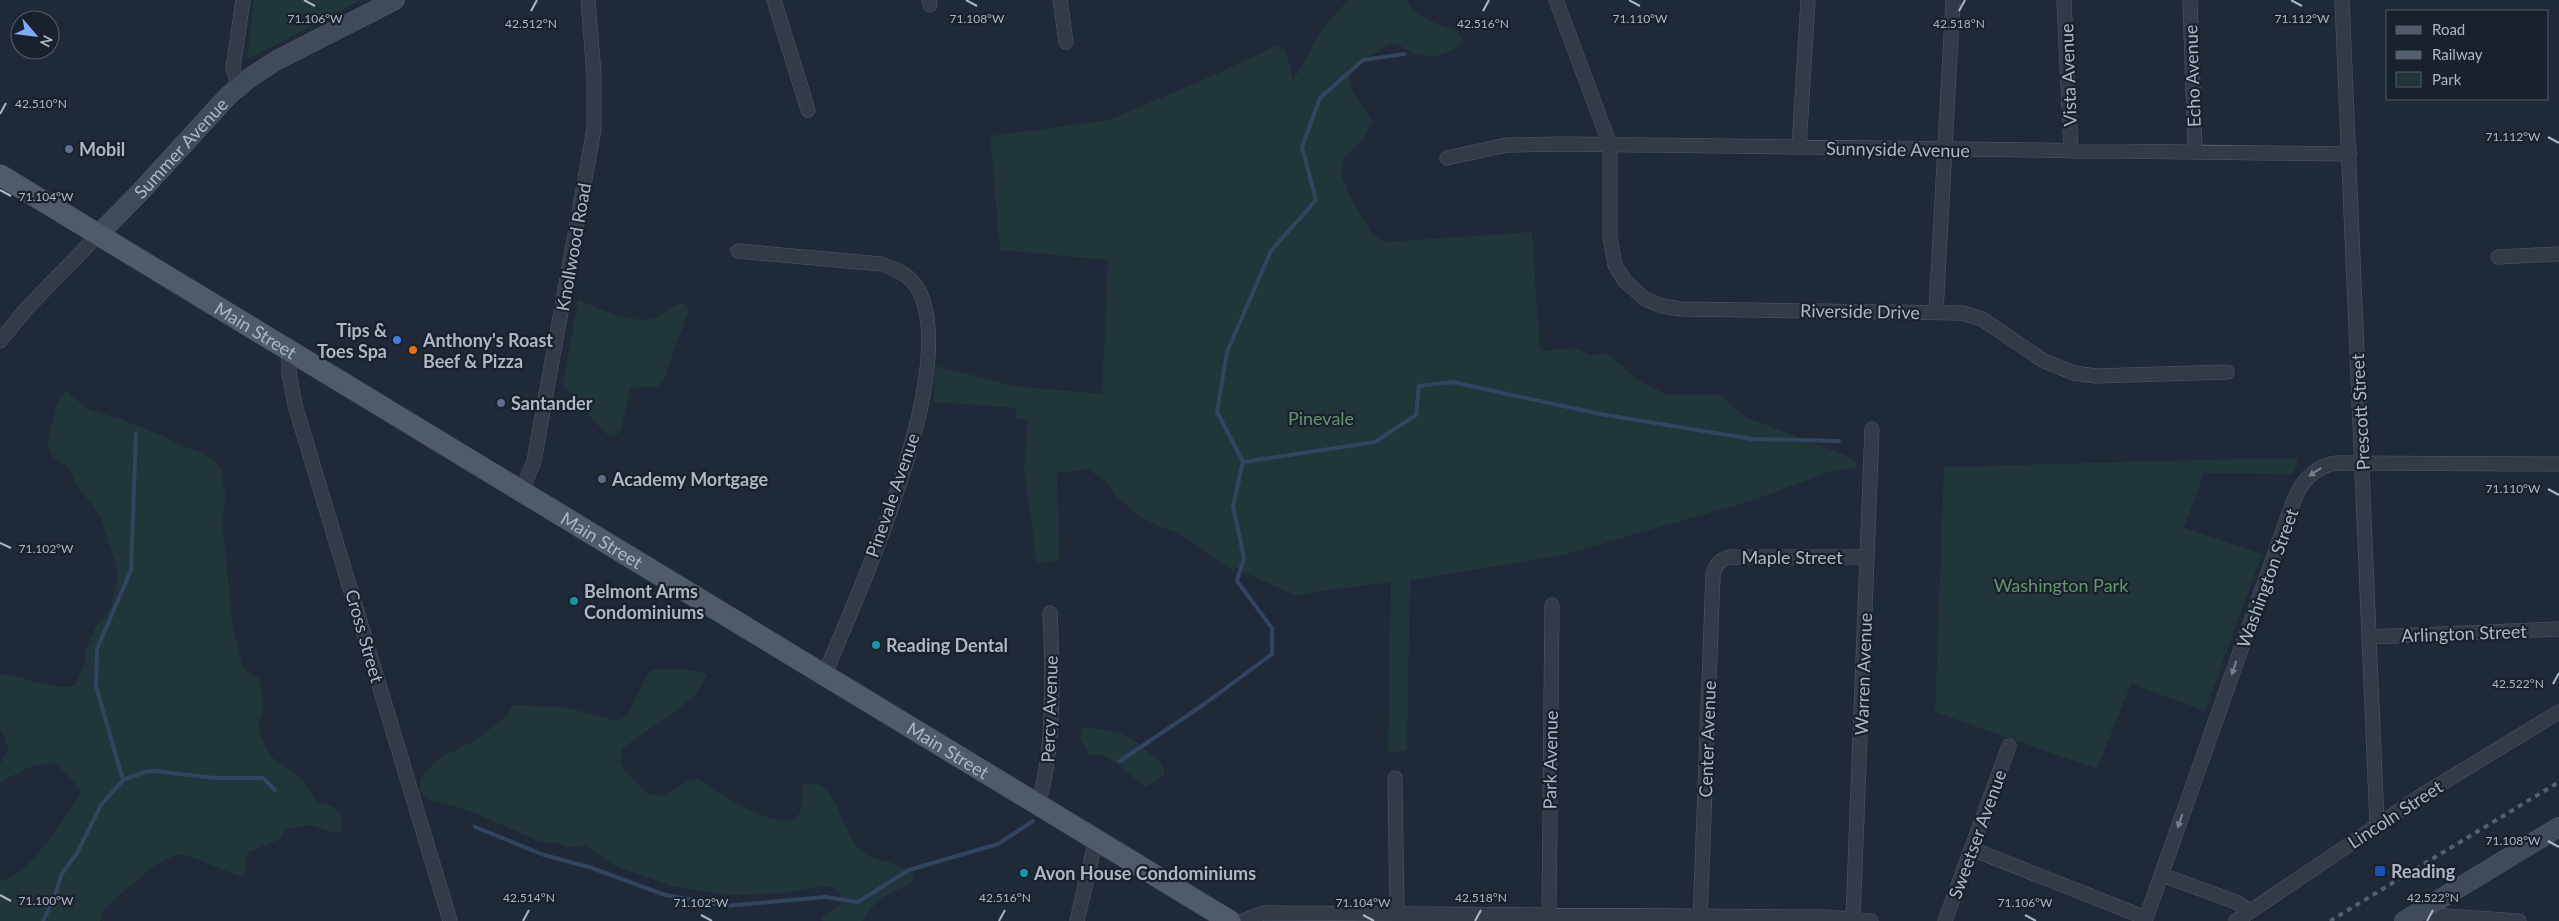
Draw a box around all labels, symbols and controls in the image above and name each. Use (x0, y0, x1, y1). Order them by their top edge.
north arrow (10, 10, 60, 60)
legend (2386, 10, 2549, 100)
text: 71.106°W (287, 11, 343, 26)
text: 71.108°W (949, 11, 1005, 26)
text: 71.110°W (1612, 11, 1668, 26)
text: 71.112°W (2274, 11, 2330, 26)
text: 42.512°N (505, 16, 557, 31)
text: 42.516°N (1457, 16, 1509, 31)
text: 42.518°N (1933, 16, 1985, 31)
text: Road (2432, 20, 2465, 38)
street label: Vista Avenue (2055, 23, 2081, 127)
street label: Echo Avenue (2179, 24, 2205, 128)
text: N (37, 33, 57, 50)
text: Railway (2432, 45, 2483, 63)
text: Park (2432, 70, 2462, 88)
street label: Summer Avenue (129, 93, 232, 203)
text: 42.510°N (15, 96, 67, 111)
text: 71.112°W (2485, 129, 2541, 144)
street label: Sunnyside Avenue (1826, 137, 1970, 161)
place label: Mobil (79, 138, 125, 160)
marker: Mobil (63, 143, 75, 155)
street label: Knollwood Road (551, 181, 595, 313)
text: 71.104°W (18, 189, 74, 204)
street label: Main Street (211, 297, 301, 364)
street label: Riverside Drive (1800, 299, 1920, 323)
place label: Tips & Toes Spa (317, 319, 387, 362)
place label: Anthony's Roast Beef & Pizza (422, 329, 553, 372)
marker: Tips & Toes Spa (391, 334, 403, 346)
marker: Anthony's Roast Beef & Pizza (407, 344, 419, 356)
street label: Prescott Street (2346, 353, 2374, 471)
place label: Santander (511, 392, 593, 414)
marker: Santander (495, 397, 507, 409)
park label: Pinevale (1288, 407, 1354, 429)
street label: Pinevale Avenue (860, 430, 924, 560)
one-way arrow (2309, 467, 2322, 476)
place label: Academy Mortgage (611, 468, 769, 490)
marker: Academy Mortgage (596, 473, 608, 485)
text: 71.110°W (2485, 481, 2541, 496)
street label: Washington Street (2232, 505, 2303, 651)
street label: Main Street (557, 507, 647, 574)
text: 71.102°W (18, 541, 74, 556)
street label: Maple Street (1741, 546, 1843, 568)
park label: Washington Park (1994, 574, 2129, 596)
place label: Belmont Arms Condominiums (584, 580, 704, 623)
street label: Cross Street (341, 587, 389, 686)
marker: Belmont Arms Condominiums (568, 595, 580, 607)
street label: Warren Avenue (1850, 612, 1876, 736)
street label: Arlington Street (2401, 620, 2528, 646)
place label: Reading Dental (886, 634, 1008, 656)
marker: Reading Dental (870, 639, 882, 651)
street label: Percy Avenue (1036, 655, 1062, 763)
one-way arrow (2230, 661, 2238, 676)
text: 42.522°N (2492, 676, 2544, 691)
street label: Center Avenue (1694, 680, 1720, 798)
street label: Park Avenue (1538, 710, 1562, 810)
street label: Main Street (903, 717, 994, 784)
street label: Sweetser Avenue (1943, 766, 2011, 902)
street label: Lincoln Street (2343, 775, 2447, 853)
one-way arrow (2176, 814, 2183, 829)
text: 71.108°W (2485, 833, 2541, 848)
place label: Reading (2391, 860, 2456, 882)
place label: Avon House Condominiums (1033, 862, 1256, 884)
marker: Reading (2373, 864, 2387, 878)
marker: Avon House Condominiums (1018, 867, 1030, 879)
text: 42.514°N (503, 890, 555, 905)
text: 42.516°N (979, 890, 1031, 905)
text: 42.518°N (1455, 890, 1507, 905)
text: 42.522°N (2407, 890, 2459, 905)
text: 71.100°W (18, 893, 74, 908)
text: 71.102°W (673, 895, 729, 910)
text: 71.104°W (1335, 895, 1391, 910)
text: 71.106°W (1997, 895, 2053, 910)

